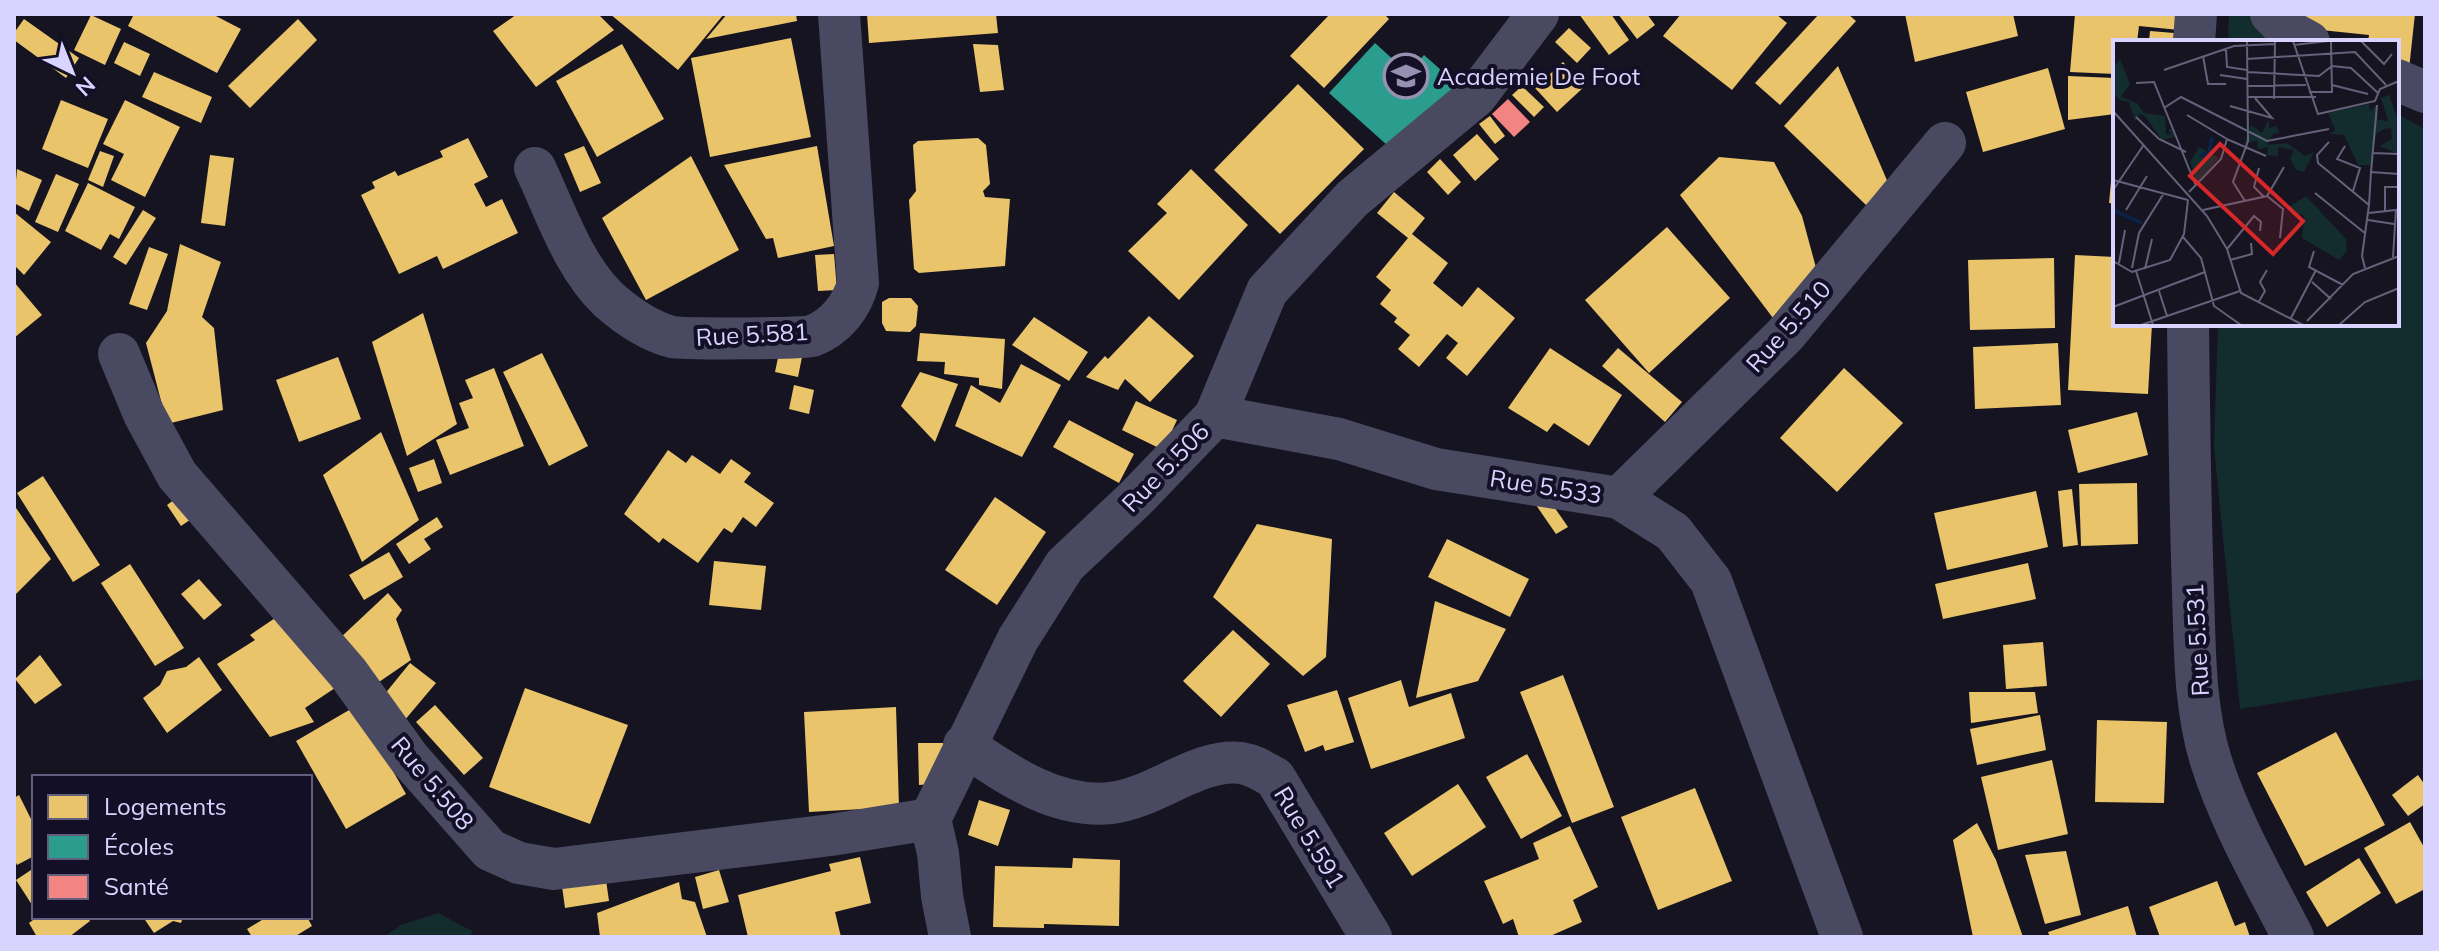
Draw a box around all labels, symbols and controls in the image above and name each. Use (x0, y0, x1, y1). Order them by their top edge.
north arrow (32, 32, 112, 112)
inset map (2113, 40, 2399, 326)
school or university icon: Academie De Foot (1382, 52, 1430, 100)
place label: Academie De Foot (1437, 61, 1640, 91)
text: N (70, 71, 101, 103)
street label: Rue 5.510 (1739, 274, 1837, 378)
street label: Rue 5.581 (695, 316, 809, 352)
street label: Rue 5.506 (1115, 416, 1215, 518)
street label: Rue 5.533 (1488, 462, 1604, 510)
street label: Rue 5.531 (2179, 583, 2215, 697)
street label: Rue 5.508 (385, 730, 481, 836)
legend (32, 775, 312, 919)
street label: Rue 5.591 (1268, 781, 1352, 893)
text: Logements (104, 791, 227, 821)
text: Écoles (104, 831, 174, 861)
text: Santé (104, 871, 169, 901)

